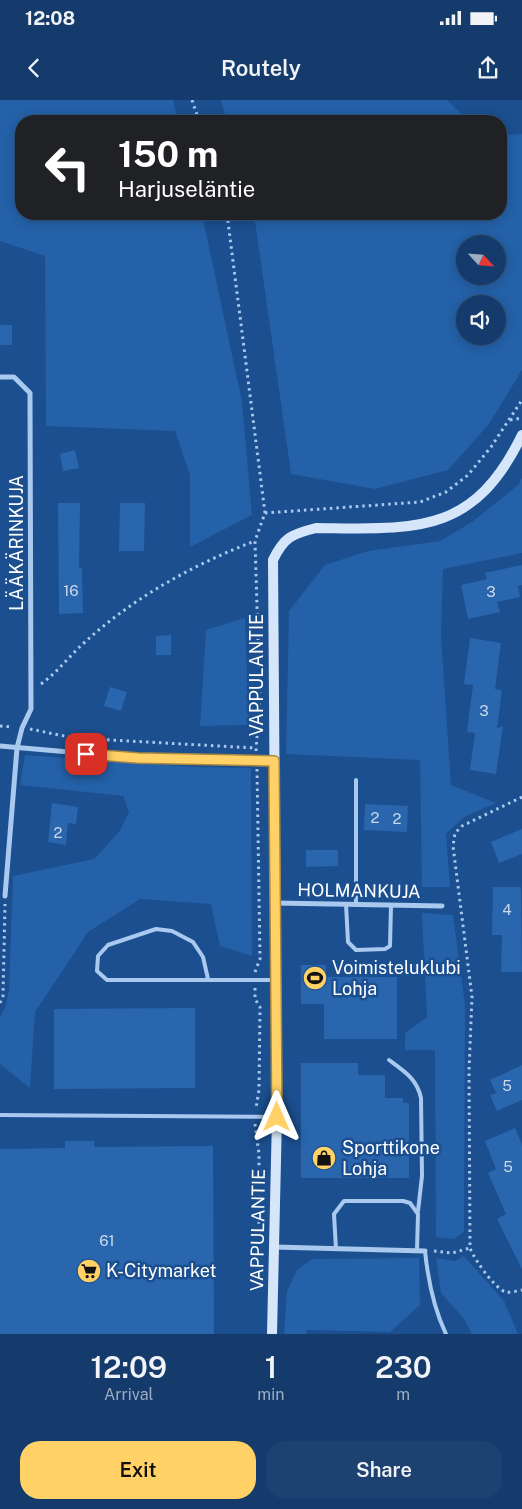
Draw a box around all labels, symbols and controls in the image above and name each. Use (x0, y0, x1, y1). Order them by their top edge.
text: 12:08 (25, 7, 75, 29)
icon: back (20, 54, 48, 82)
icon: share (474, 54, 502, 82)
text: Routely (221, 55, 301, 81)
text: 150 m (118, 134, 218, 175)
icon: left (35, 135, 100, 200)
text: Harjuseläntie (118, 176, 255, 202)
north arrow (456, 235, 506, 285)
map controls (456, 235, 506, 345)
button: sound (456, 295, 506, 345)
street label: LÄÄKÄRINKUJA (5, 475, 27, 611)
house number: 16 (63, 582, 79, 599)
house number: 3 (486, 583, 496, 600)
street label: VAPPULANTIE (246, 614, 267, 736)
house number: 3 (479, 702, 489, 719)
pin (65, 733, 107, 775)
icon: arrive (72, 740, 100, 768)
house number: 2 (371, 809, 380, 826)
house number: 2 (393, 810, 402, 827)
house number: 2 (54, 824, 63, 841)
street label: HOLMANKUJA (297, 879, 421, 902)
house number: 4 (502, 901, 512, 918)
place label: Voimisteluklubi Lohja (332, 957, 461, 999)
sports icon: Voimisteluklubi Lohja (302, 965, 328, 991)
house number: 5 (502, 1077, 512, 1094)
position arrow (250, 1090, 302, 1142)
place label: Sporttikone Lohja (342, 1137, 440, 1179)
shop icon: Sporttikone Lohja (311, 1145, 337, 1171)
house number: 5 (503, 1158, 513, 1175)
street label: VAPPULANTIE (246, 1169, 269, 1291)
house number: 61 (99, 1232, 115, 1249)
supermarket icon: K-Citymarket (76, 1258, 102, 1284)
place label: K-Citymarket (106, 1260, 217, 1281)
text: 12:09 (90, 1349, 167, 1385)
text: 1 (265, 1349, 277, 1385)
text: 230 (375, 1349, 432, 1385)
text: Arrival (104, 1385, 153, 1404)
text: min (257, 1385, 285, 1404)
text: m (396, 1385, 410, 1404)
button: Exit (20, 1441, 256, 1499)
button: Share (266, 1441, 502, 1499)

